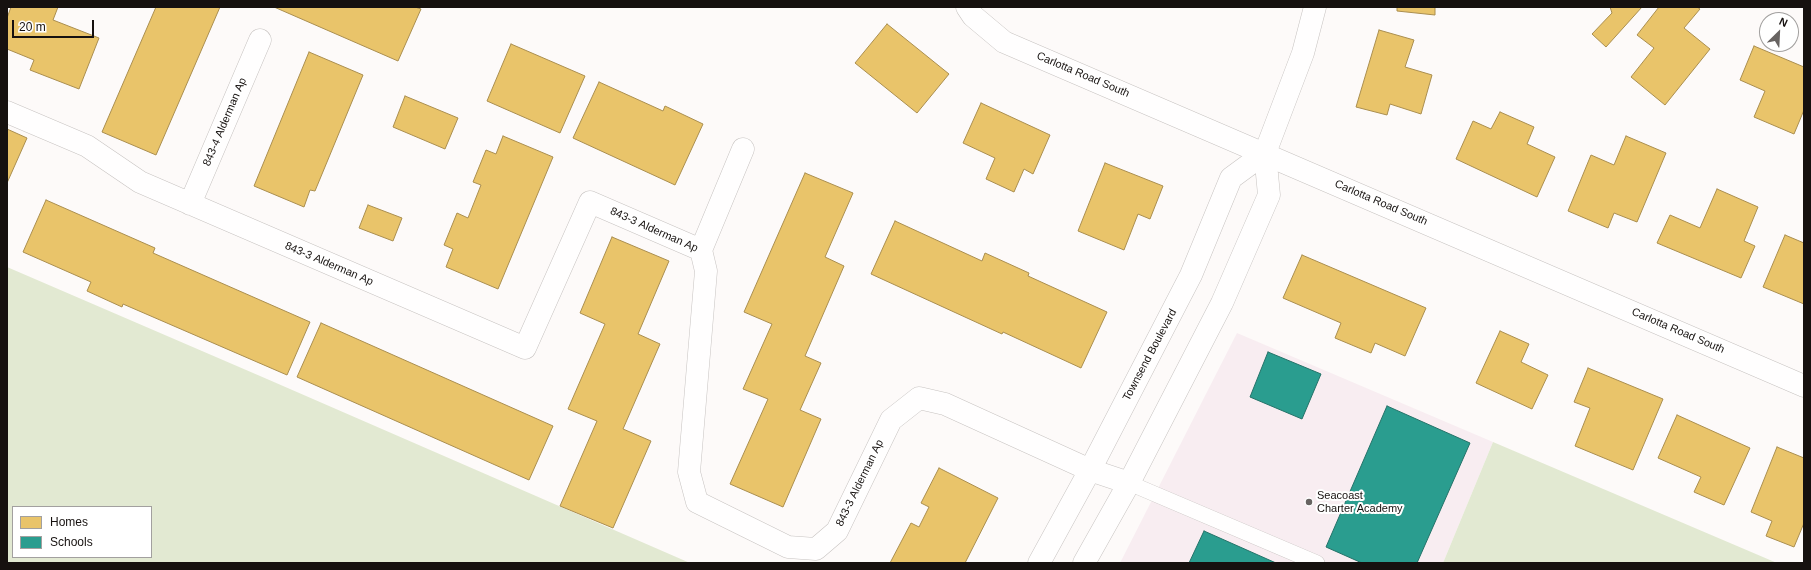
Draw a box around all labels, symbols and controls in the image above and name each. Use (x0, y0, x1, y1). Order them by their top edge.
scale bar (14, 12, 96, 38)
north arrow (1759, 12, 1799, 52)
text: N (1777, 15, 1790, 29)
text: 20 m (19, 20, 46, 34)
street label: Carlotta Road South (1035, 49, 1131, 101)
street label: 843-4 Alderman Ap (200, 76, 250, 168)
street label: Carlotta Road South (1333, 177, 1429, 229)
street label: 843-3 Alderman Ap (608, 205, 700, 255)
street label: 843-3 Alderman Ap (283, 239, 375, 289)
street label: Carlotta Road South (1630, 305, 1726, 357)
street label: Townsend Boulevard (1120, 307, 1180, 403)
street label: 843-3 Alderman Ap (833, 438, 887, 528)
place label: Seacoast Charter Academy (1317, 489, 1403, 515)
marker: Seacoast Charter Academy (1304, 497, 1314, 507)
legend (12, 506, 152, 558)
text: Homes (50, 515, 88, 529)
text: Schools (50, 535, 93, 549)

